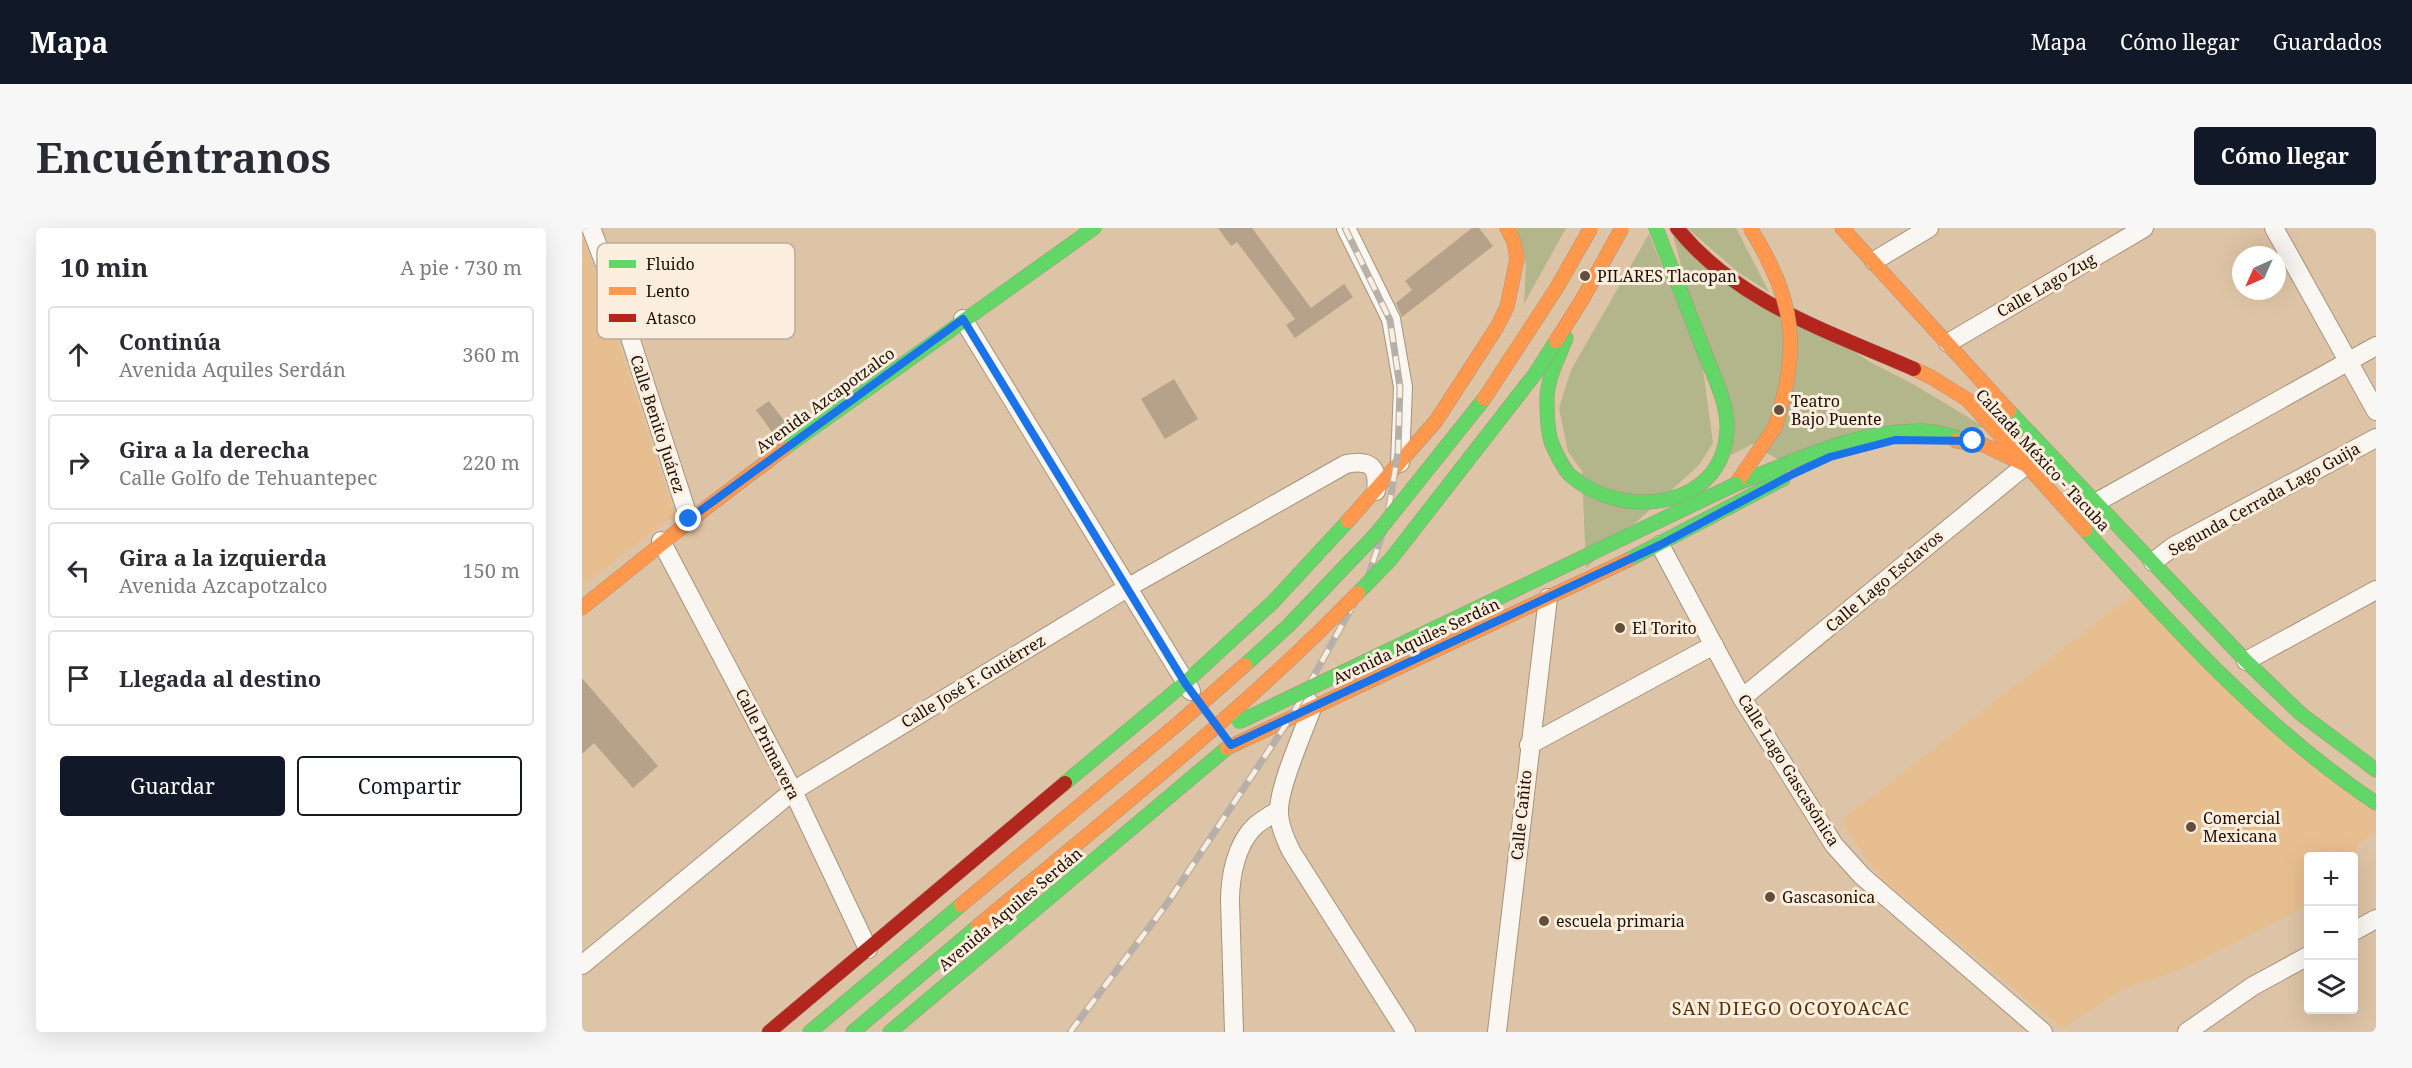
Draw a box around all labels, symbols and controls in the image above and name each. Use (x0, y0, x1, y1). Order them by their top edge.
text: Mapa (30, 23, 108, 61)
text: Mapa (2031, 28, 2087, 56)
text: Cómo llegar (2120, 28, 2240, 56)
text: Guardados (2273, 28, 2382, 56)
button: Cómo llegar (2194, 127, 2376, 185)
text: Encuéntranos (36, 128, 331, 185)
legend (597, 243, 795, 339)
north arrow (2232, 246, 2286, 300)
street label: Calle Lago Zug (1993, 248, 2100, 322)
text: 10 min (60, 249, 148, 285)
text: Fluido (646, 253, 695, 275)
text: A pie · 730 m (400, 254, 522, 281)
place label: PILARES Tlacopan (1597, 265, 1737, 287)
marker: PILARES Tlacopan (1578, 269, 1592, 283)
text: Lento (646, 280, 690, 302)
text: Atasco (646, 307, 696, 329)
text: Continúa (119, 326, 221, 356)
icon: ahead (62, 338, 95, 371)
text: 360 m (462, 341, 520, 368)
street label: Avenida Azcapotzalco (751, 342, 899, 458)
street label: Calle Benito Juárez (625, 352, 691, 496)
text: Avenida Aquiles Serdán (119, 356, 346, 383)
street label: Calzada México - Tacuba (1971, 384, 2115, 536)
place label: Teatro Bajo Puente (1791, 390, 1882, 430)
marker: Teatro Bajo Puente (1772, 403, 1786, 417)
route start (1959, 427, 1985, 453)
text: Gira a la derecha (119, 434, 310, 464)
street label: Segunda Cerrada Lago Guija (2164, 437, 2364, 561)
icon: right (62, 446, 95, 479)
text: 220 m (462, 449, 520, 476)
text: Calle Golfo de Tehuantepec (119, 464, 377, 491)
route end (675, 505, 701, 531)
street label: Calle Lago Esclavos (1821, 525, 1947, 637)
text: Gira a la izquierda (119, 542, 327, 572)
icon: left (62, 554, 95, 587)
text: 150 m (462, 557, 520, 584)
text: Avenida Azcapotzalco (119, 572, 328, 599)
street label: Avenida Aquiles Serdán (1329, 593, 1503, 689)
place label: El Torito (1632, 617, 1697, 639)
marker: El Torito (1613, 621, 1627, 635)
street label: Calle José F. Gutiérrez (897, 629, 1049, 733)
icon: arrive (62, 662, 95, 695)
text: Llegada al destino (119, 663, 321, 693)
street label: Calle Primavera (731, 685, 805, 803)
street label: Calle Lago Gascasónica (1733, 690, 1845, 850)
button: Guardar (60, 756, 285, 816)
button: Compartir (297, 756, 522, 816)
street label: Calle Cañito (1505, 769, 1537, 861)
place label: Comercial Mexicana (2203, 807, 2280, 847)
marker: Comercial Mexicana (2184, 820, 2198, 834)
street label: Avenida Aquiles Serdán (933, 842, 1087, 976)
map controls (2304, 852, 2358, 1014)
button: + (2304, 852, 2358, 906)
place label: Gascasonica (1782, 886, 1875, 908)
marker: Gascasonica (1763, 890, 1777, 904)
button: − (2304, 906, 2358, 960)
place label: escuela primaria (1556, 910, 1685, 932)
marker: escuela primaria (1537, 914, 1551, 928)
button: layers (2304, 960, 2358, 1014)
district label: SAN DIEGO OCOYOACAC (1672, 996, 1910, 1020)

